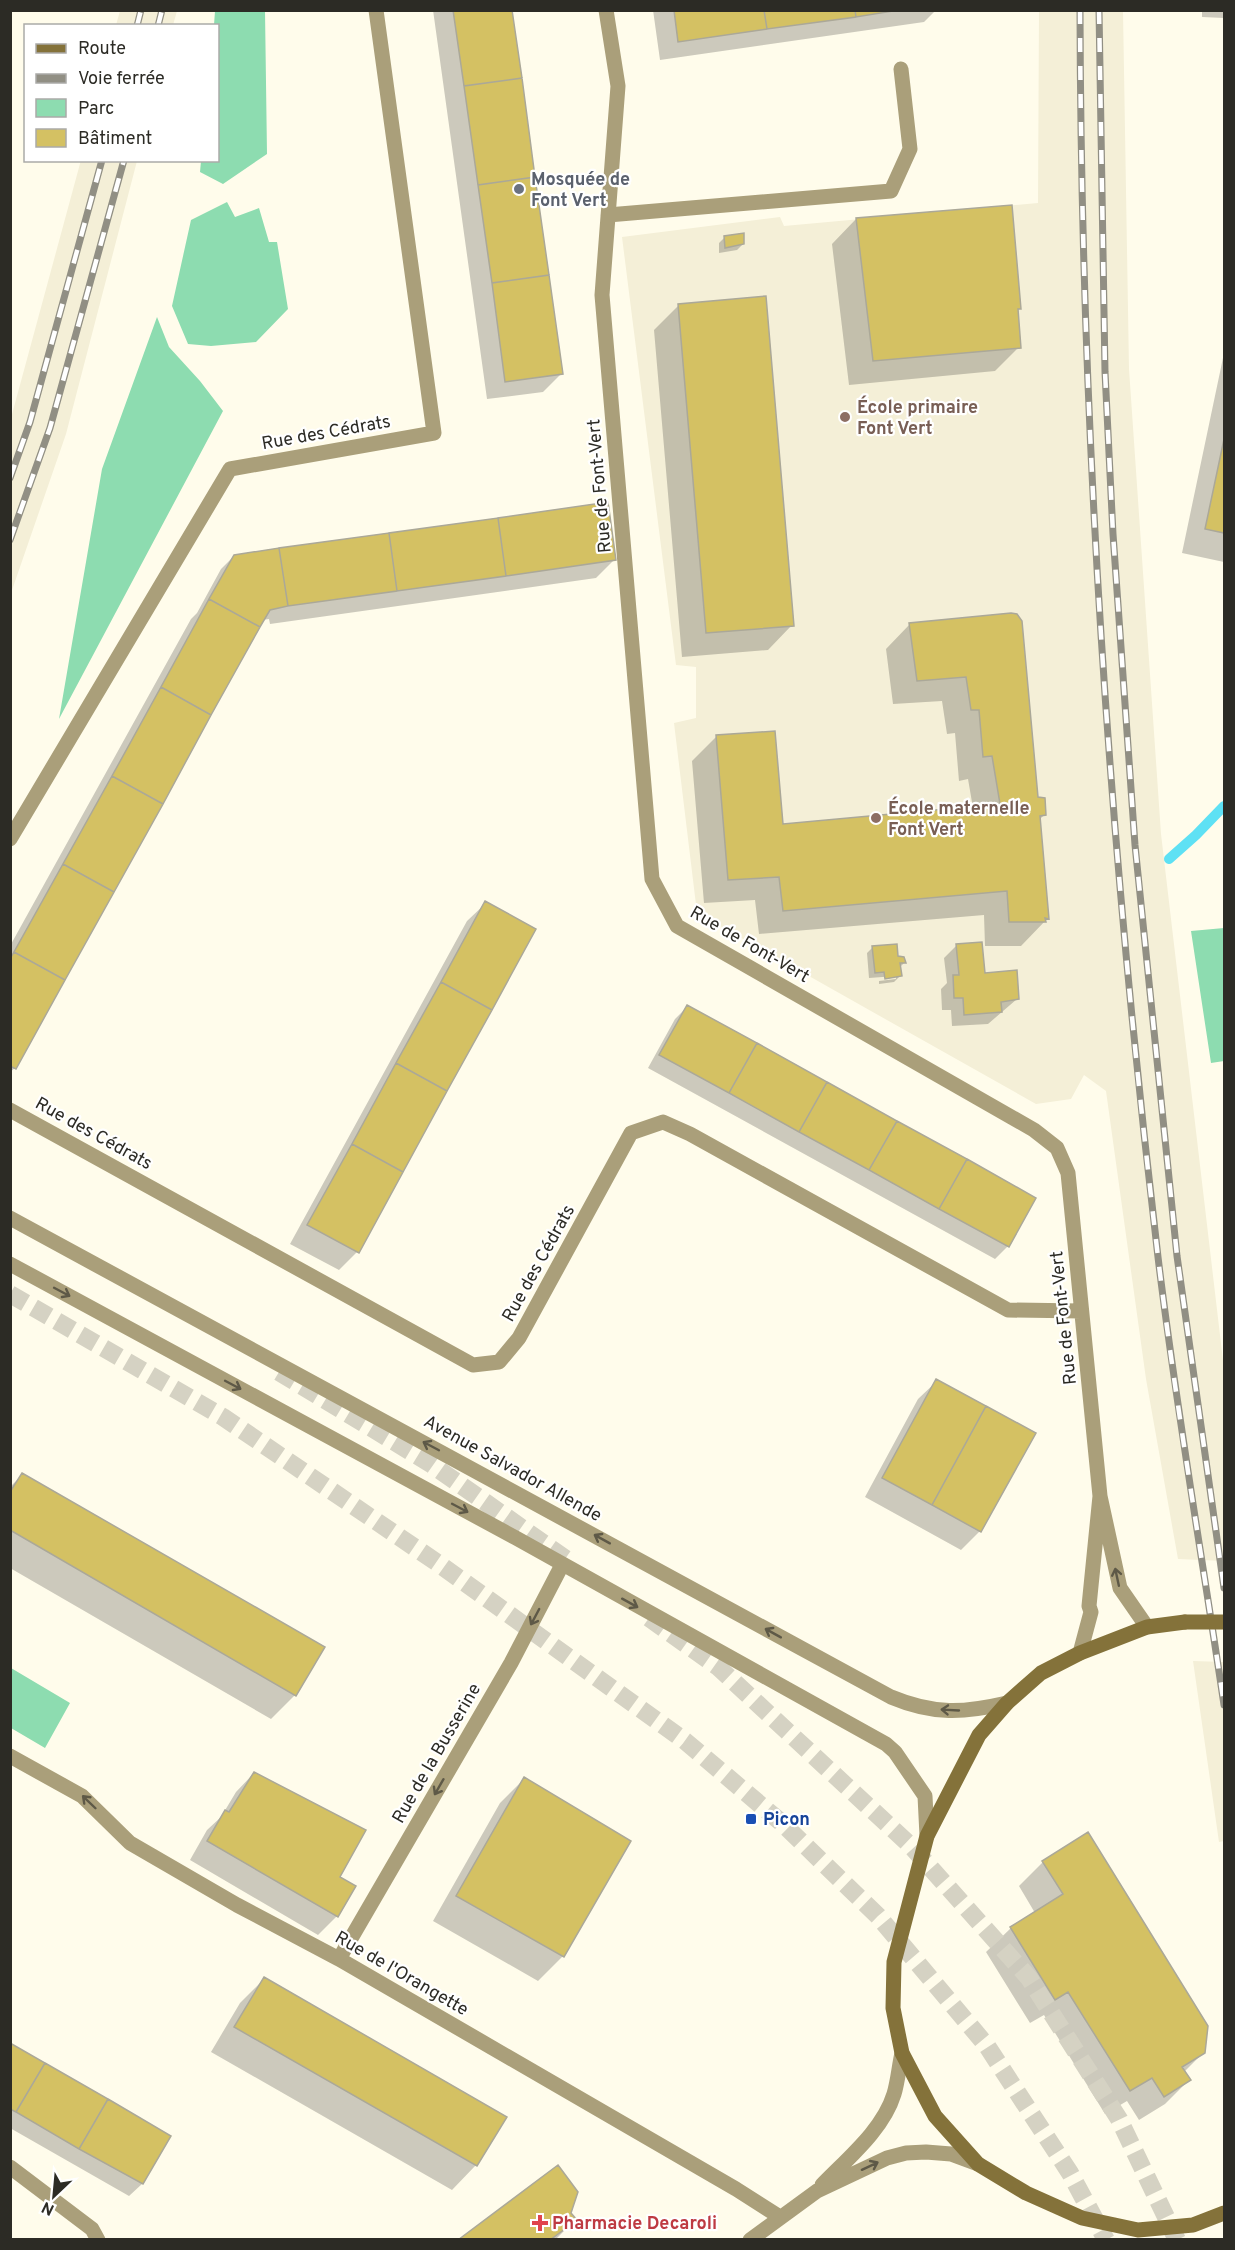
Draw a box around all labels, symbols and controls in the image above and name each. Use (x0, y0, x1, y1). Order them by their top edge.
legend (24, 24, 219, 162)
text: Route (78, 38, 126, 61)
text: Voie ferrée (78, 68, 165, 91)
text: Parc (78, 98, 114, 121)
text: Bâtiment (78, 128, 152, 151)
place label: Mosquée de Font Vert (531, 169, 630, 213)
marker: Mosquée de Font Vert (512, 182, 526, 196)
place label: École primaire Font Vert (857, 395, 978, 441)
marker: École primaire Font Vert (838, 410, 852, 424)
street label: Rue des Cédrats (260, 411, 392, 456)
street label: Rue de Font-Vert (583, 418, 618, 554)
place label: École maternelle Font Vert (888, 796, 1029, 842)
marker: École maternelle Font Vert (869, 811, 883, 825)
street label: Rue de Font-Vert (685, 902, 813, 989)
street label: Rue des Cédrats (31, 1093, 156, 1176)
street label: Rue des Cédrats (498, 1201, 581, 1326)
street label: Rue de Font-Vert (1046, 1250, 1083, 1386)
one-way arrow (53, 1286, 70, 1298)
one-way arrow (224, 1380, 242, 1391)
street label: Avenue Salvador Allende (419, 1411, 605, 1528)
one-way arrow (423, 1440, 440, 1452)
one-way arrow (451, 1502, 468, 1514)
one-way arrow (594, 1533, 611, 1545)
one-way arrow (1111, 1568, 1123, 1587)
one-way arrow (621, 1598, 639, 1609)
one-way arrow (529, 1608, 541, 1625)
one-way arrow (765, 1627, 783, 1638)
street label: Rue de la Busserine (388, 1680, 487, 1828)
one-way arrow (940, 1704, 960, 1715)
one-way arrow (433, 1778, 445, 1795)
one-way arrow (81, 1795, 96, 1810)
place label: Picon (763, 1809, 810, 1832)
marker: Picon (744, 1812, 758, 1826)
street label: Rue de l'Orangette (330, 1927, 472, 2022)
one-way arrow (860, 2160, 878, 2172)
north arrow (24, 2166, 84, 2226)
text: N (39, 2196, 58, 2219)
place label: Pharmacie Decaroli (552, 2213, 717, 2236)
marker: Pharmacie Decaroli (533, 2216, 547, 2230)

